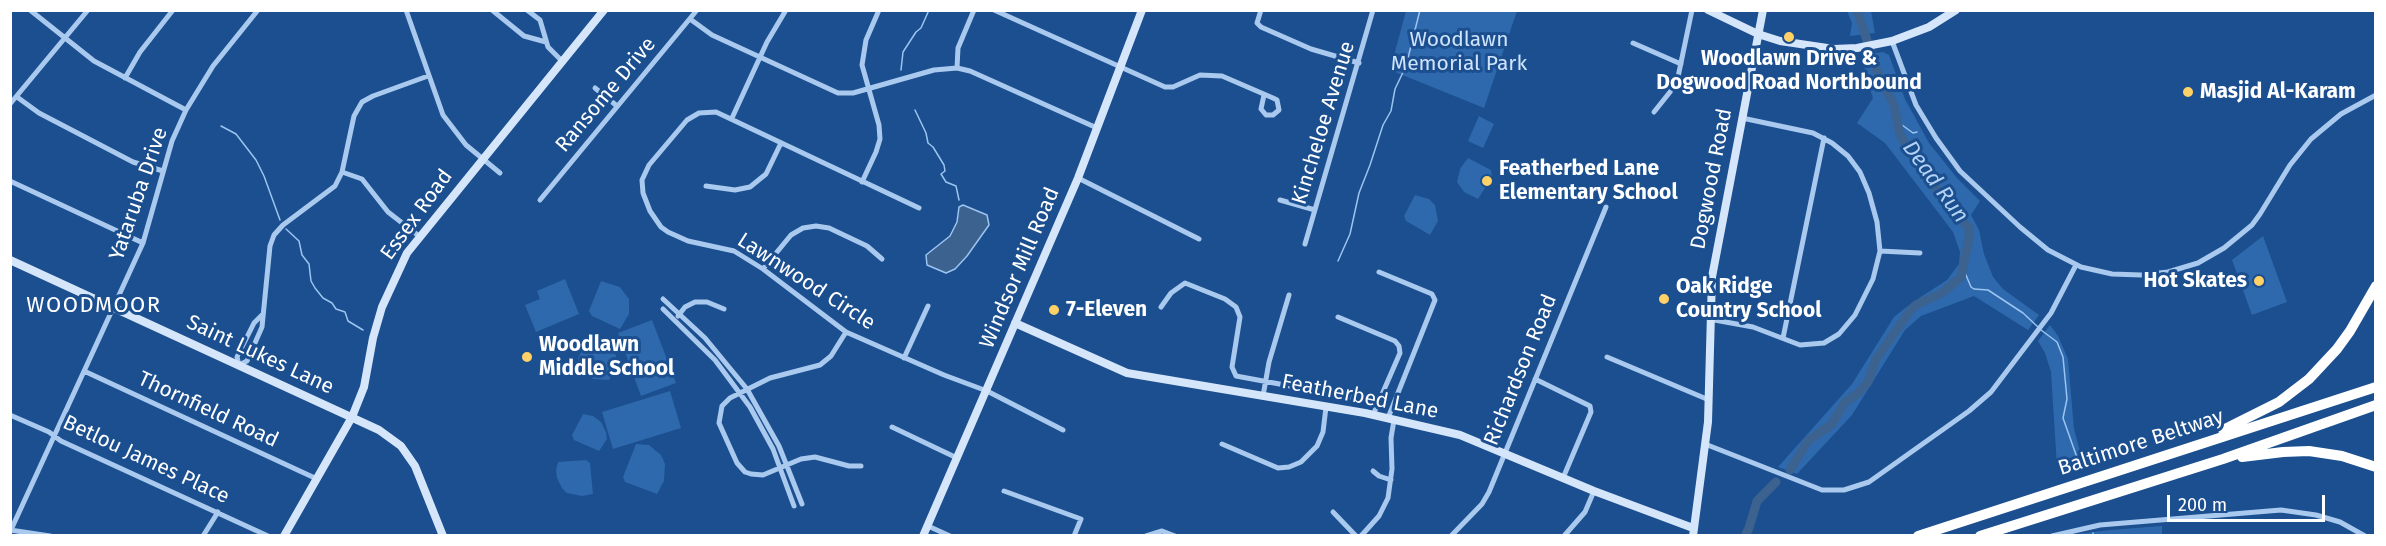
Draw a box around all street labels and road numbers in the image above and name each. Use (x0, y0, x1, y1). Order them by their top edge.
street label: Ransome Drive (551, 32, 661, 158)
street label: Kincheloe Avenue (1287, 38, 1361, 208)
street label: Dogwood Road (1686, 106, 1738, 252)
street label: Yataruba Drive (104, 124, 174, 264)
street label: Essex Road (376, 165, 458, 265)
street label: Windsor Mill Road (975, 184, 1065, 352)
street label: Lawnwood Circle (732, 228, 880, 336)
street label: Richardson Road (1479, 291, 1563, 449)
street label: Saint Lukes Lane (182, 310, 338, 400)
street label: Thornfield Road (134, 366, 282, 454)
street label: Featherbed Lane (1279, 369, 1441, 425)
street label: Baltimore Beltway (2055, 404, 2227, 482)
street label: Betlou James Place (59, 410, 233, 510)

